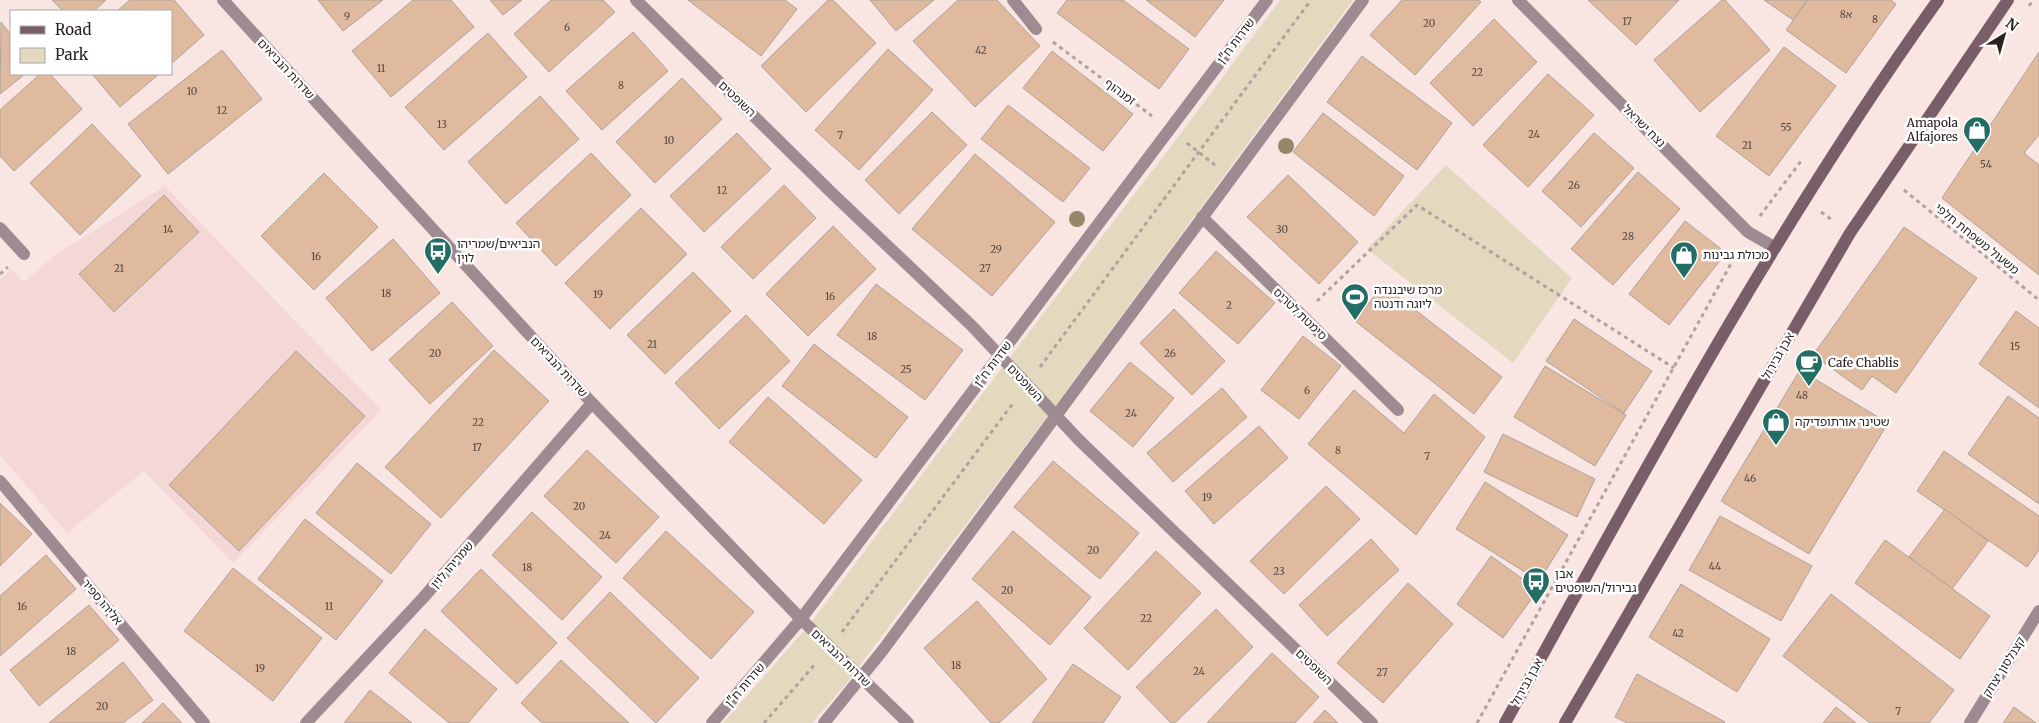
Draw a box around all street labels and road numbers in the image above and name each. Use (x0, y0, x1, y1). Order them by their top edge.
street label: שדרות ח"ן (1213, 15, 1258, 67)
street label: שדרות הנביאים (255, 35, 318, 102)
street label: זמנהוף (1102, 75, 1139, 108)
street label: השופטים (716, 77, 759, 120)
street label: נצח ישראל (1620, 101, 1669, 150)
street label: משעול משפחת חלפי (1932, 200, 2023, 277)
street label: סימטת לטריס (1270, 284, 1330, 343)
street label: אבן גבירול (1758, 329, 1797, 382)
street label: שדרות הנביאים (528, 333, 591, 400)
street label: שדרות ח"ן (970, 338, 1015, 390)
street label: השופטים (1004, 361, 1046, 405)
street label: שמריהו לוין (427, 538, 476, 591)
street label: אליהו ספיר (79, 576, 126, 628)
street label: שדרות הנביאים (808, 626, 874, 690)
street label: קצנלסון יצחק (1979, 633, 2028, 700)
street label: השופטים (1293, 645, 1336, 688)
street label: אבן גבירול (1507, 655, 1546, 708)
street label: שדרות ח"ן (721, 660, 768, 710)

